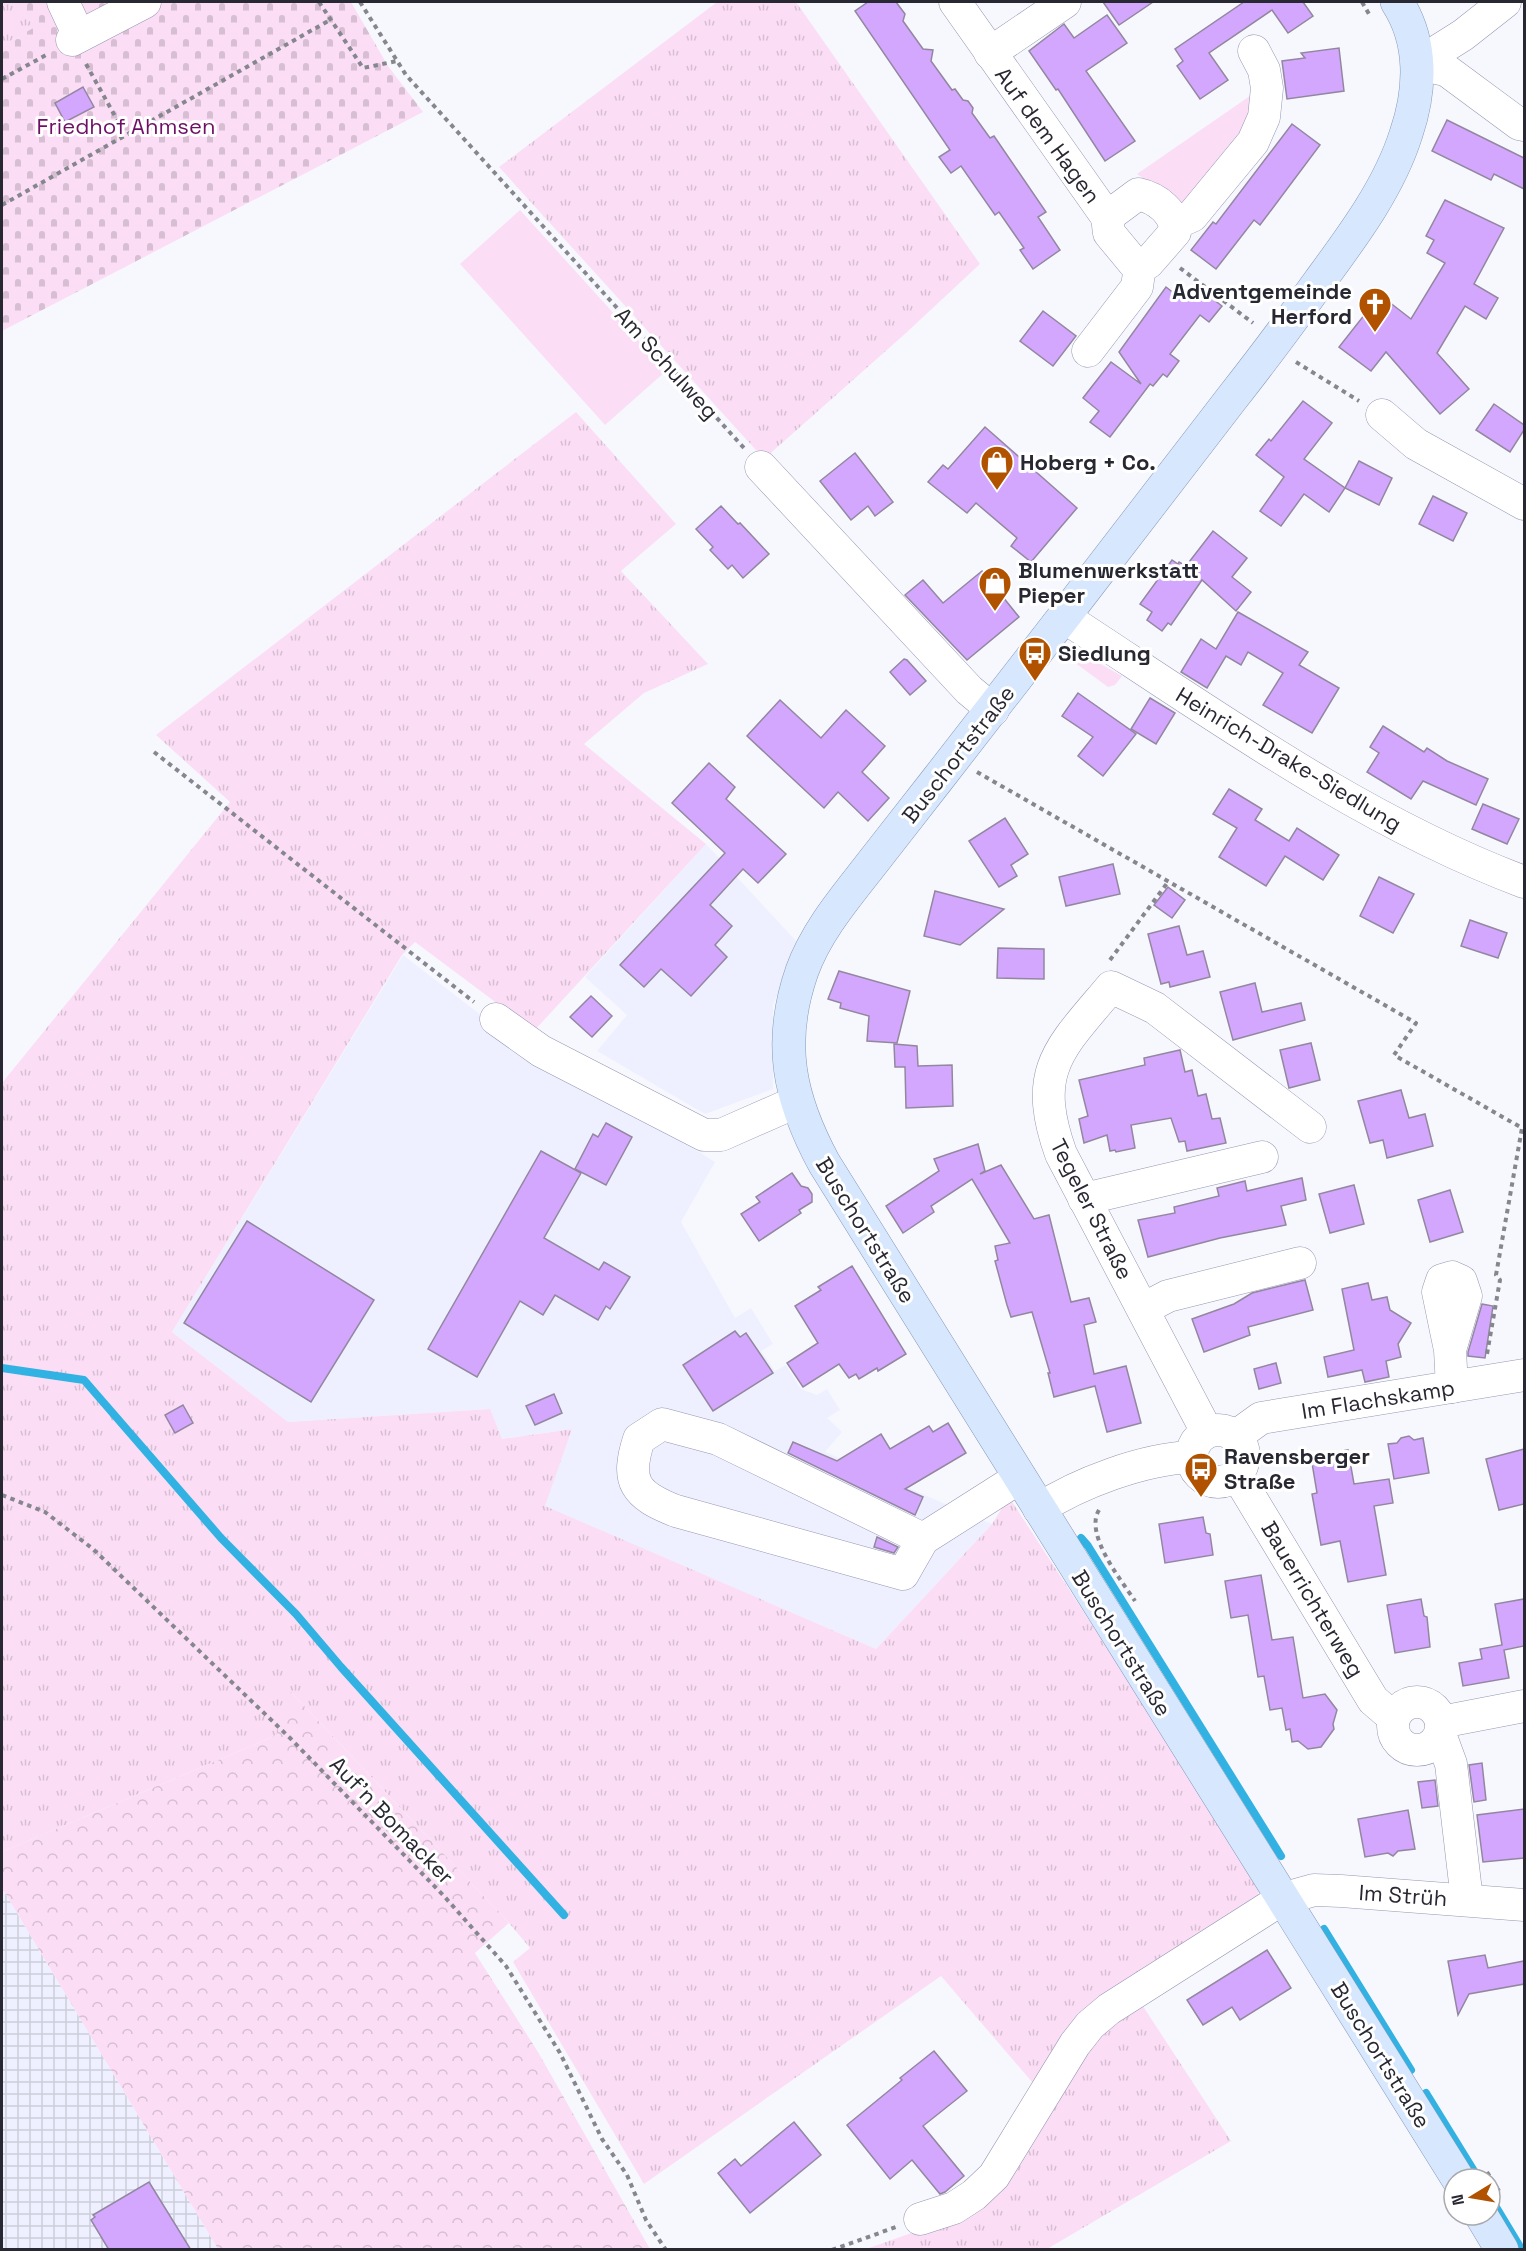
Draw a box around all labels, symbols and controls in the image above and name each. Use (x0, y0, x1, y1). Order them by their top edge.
street label: Auf dem Hagen (989, 61, 1107, 209)
park label: Friedhof Ahmsen (37, 112, 215, 140)
place label: Adventgemeinde Herford (1172, 277, 1352, 330)
church icon: Adventgemeinde Herford (1357, 286, 1393, 333)
street label: Am Schulweg (609, 301, 725, 425)
shop icon: Hoberg + Co. (979, 444, 1015, 491)
place label: Hoberg + Co. (1020, 448, 1156, 476)
place label: Blumenwerkstatt Pieper (1018, 556, 1199, 609)
shop icon: Blumenwerkstatt Pieper (977, 565, 1013, 612)
bus stop icon: Siedlung (1017, 635, 1053, 682)
place label: Siedlung (1058, 639, 1151, 667)
street label: Buschortstraße (896, 680, 1020, 828)
street label: Heinrich-Drake-Siedlung (1171, 680, 1407, 838)
street label: Tegeler Straße (1045, 1134, 1139, 1284)
street label: Buschortstraße (810, 1152, 922, 1308)
street label: Im Flachskamp (1299, 1373, 1457, 1425)
place label: Ravensberger Straße (1224, 1442, 1370, 1495)
bus stop icon: Ravensberger Straße (1183, 1451, 1219, 1498)
street label: Bauerrichterweg (1255, 1516, 1371, 1682)
street label: Buschortstraße (1066, 1565, 1178, 1721)
street label: Auf'n Bomacker (324, 1750, 460, 1890)
street label: Im Strüh (1358, 1878, 1448, 1912)
street label: Buschortstraße (1325, 1977, 1437, 2133)
north arrow (1442, 2167, 1502, 2227)
text: N (1446, 2192, 1469, 2207)

